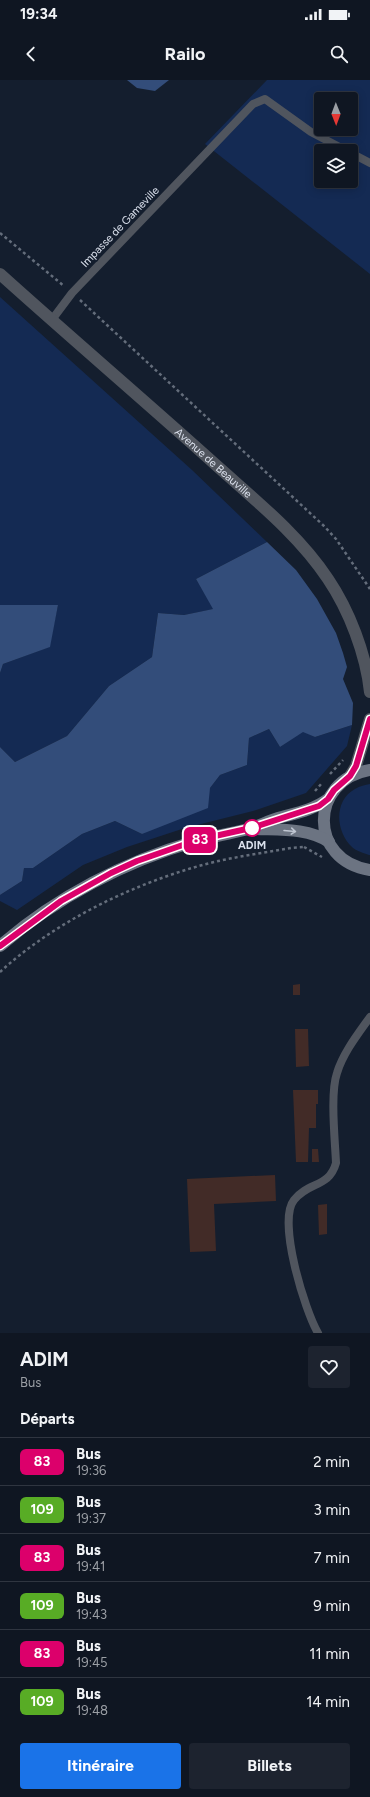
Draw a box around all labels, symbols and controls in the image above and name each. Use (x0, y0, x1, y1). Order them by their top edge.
text: 19:34 (20, 5, 57, 23)
icon: back (20, 43, 42, 65)
text: Railo (165, 43, 205, 65)
icon: search (328, 43, 350, 65)
north arrow (314, 92, 358, 136)
map controls (314, 92, 358, 188)
button: layers (314, 144, 358, 188)
street label: Impasse de Gameville (78, 184, 162, 270)
street label: Avenue de Beauville (172, 425, 255, 500)
marker: ADIM (243, 819, 261, 837)
line badge: 83 (182, 827, 218, 853)
one-way arrow (283, 827, 296, 834)
text: 83 (192, 831, 208, 848)
place label: ADIM (238, 839, 266, 852)
button: heart (308, 1346, 350, 1388)
text: ADIM (20, 1348, 69, 1371)
text: Bus (20, 1375, 41, 1390)
text: Départs (20, 1410, 75, 1428)
text: Bus (76, 1445, 101, 1463)
text: 83 (34, 1453, 50, 1470)
text: 2 min (313, 1453, 350, 1471)
text: 19:36 (76, 1463, 106, 1478)
text: Bus (76, 1493, 101, 1511)
text: 109 (30, 1501, 54, 1518)
text: 3 min (314, 1501, 350, 1519)
text: 19:37 (76, 1511, 106, 1526)
text: Bus (76, 1541, 101, 1559)
text: 83 (34, 1549, 50, 1566)
text: 7 min (314, 1549, 350, 1567)
text: 19:41 (76, 1559, 105, 1574)
text: Bus (76, 1589, 101, 1607)
text: 109 (30, 1597, 54, 1614)
text: 9 min (313, 1597, 350, 1615)
text: 19:43 (76, 1607, 107, 1622)
text: Bus (76, 1637, 101, 1655)
text: 83 (34, 1645, 50, 1662)
text: 11 min (309, 1645, 350, 1663)
text: 19:45 (76, 1655, 108, 1670)
text: Bus (76, 1685, 101, 1703)
text: 109 (30, 1693, 54, 1710)
text: 14 min (306, 1693, 350, 1711)
text: 19:48 (76, 1703, 108, 1718)
button: Itinéraire (20, 1743, 181, 1789)
button: Billets (189, 1743, 350, 1789)

